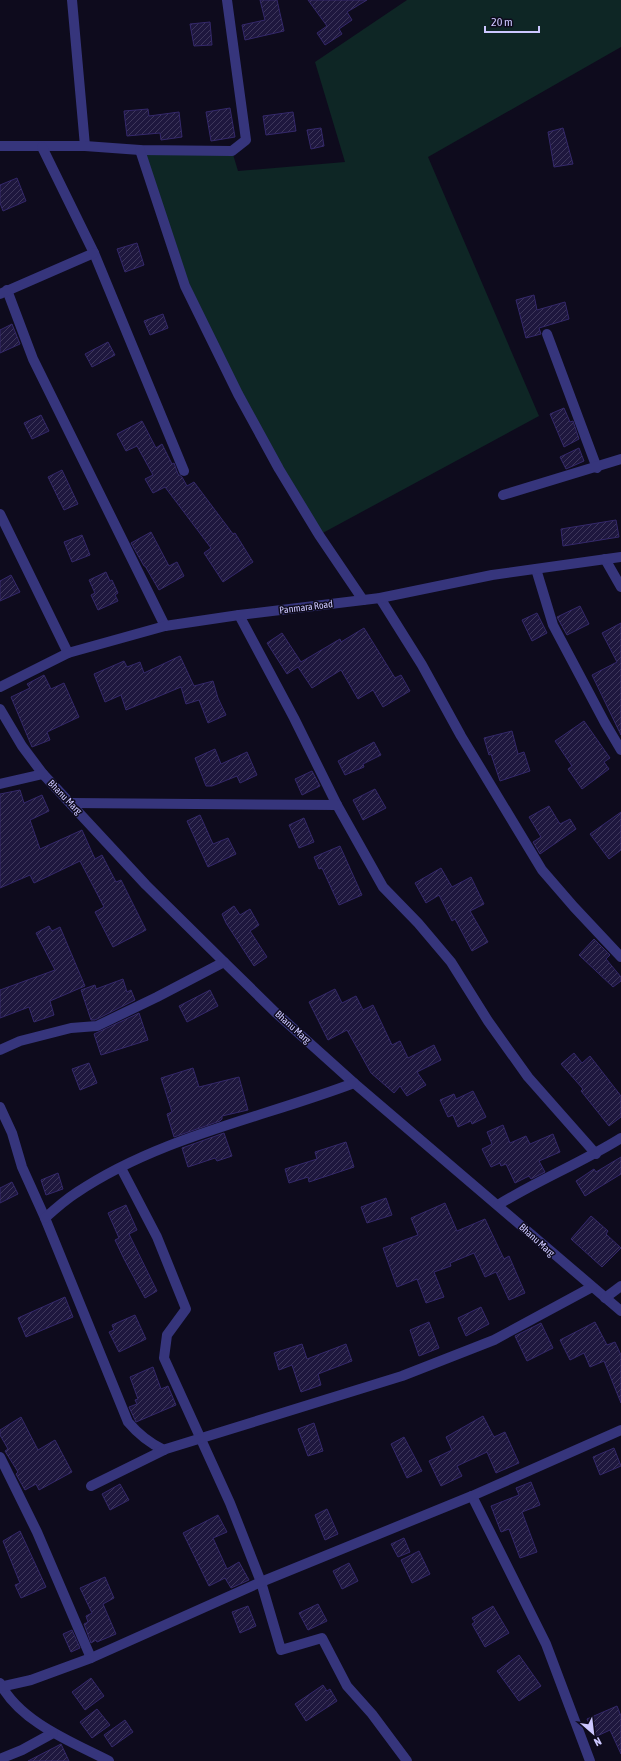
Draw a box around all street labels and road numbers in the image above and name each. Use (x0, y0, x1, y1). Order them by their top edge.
street label: Panmara Road (279, 598, 334, 616)
street label: Bhanu Marg (46, 778, 85, 817)
street label: Bhanu Marg (273, 1008, 313, 1046)
street label: Bhanu Marg (517, 1221, 557, 1259)

